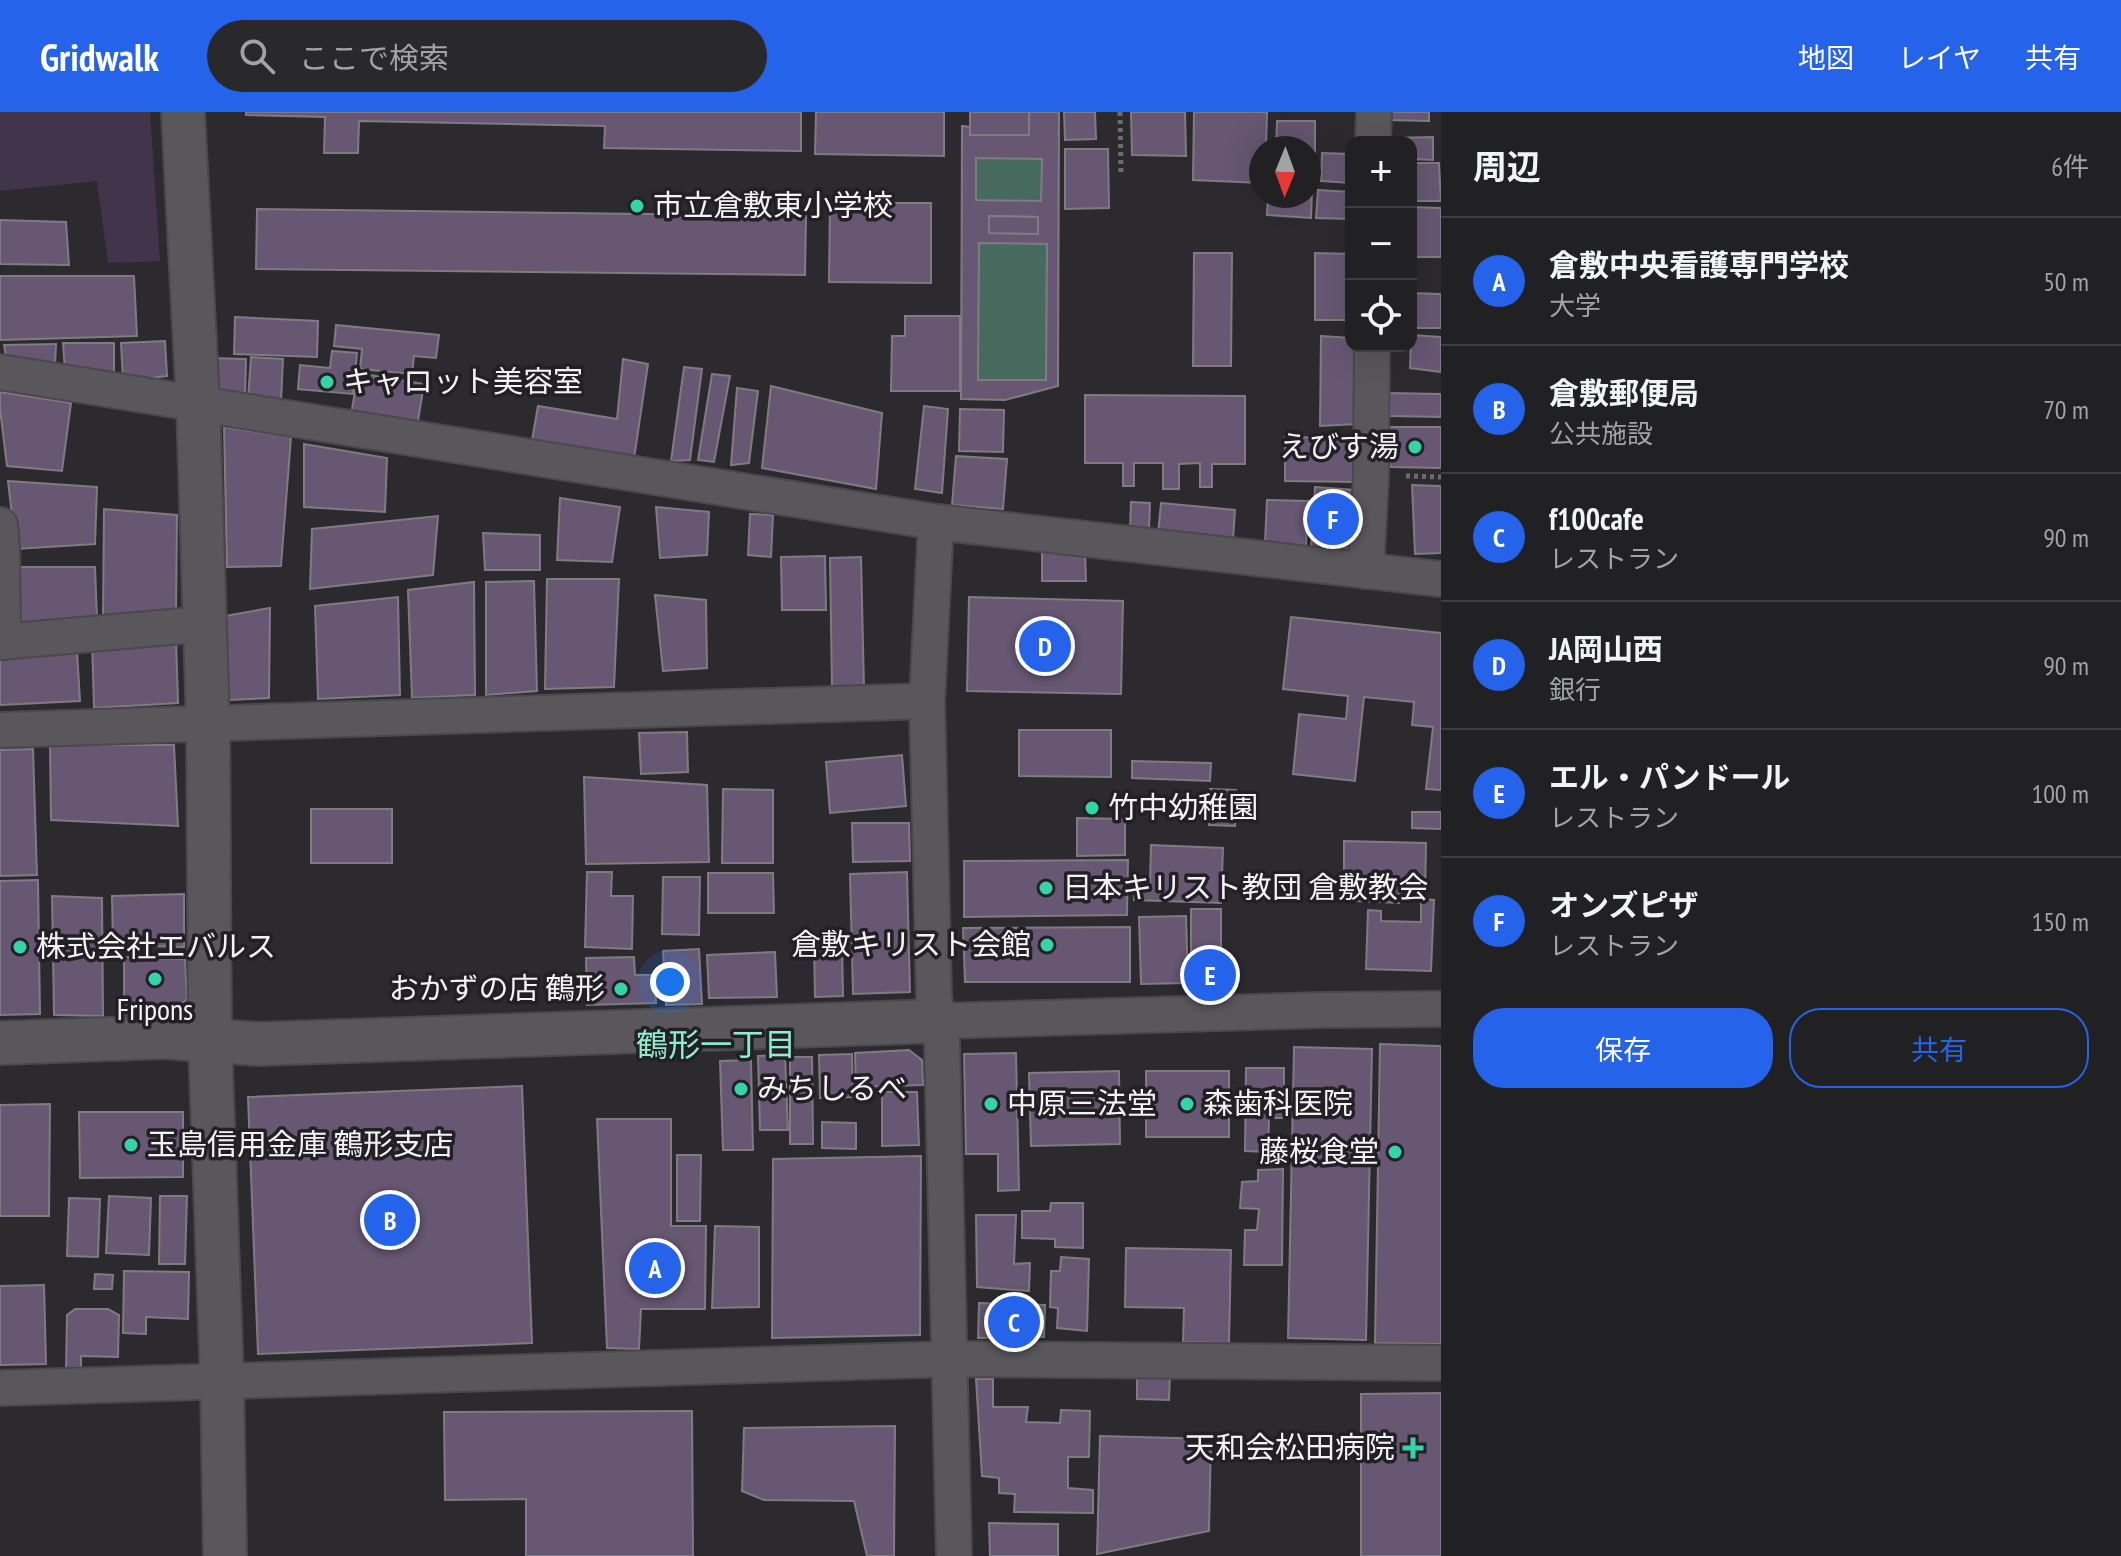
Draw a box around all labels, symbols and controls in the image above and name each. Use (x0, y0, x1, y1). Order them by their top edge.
search box (207, 20, 767, 92)
text: Gridwalk (40, 32, 159, 81)
icon: search (235, 34, 279, 78)
text: ここで検索 (299, 38, 449, 77)
text: 地図 (1798, 39, 1854, 76)
text: レイヤ (1898, 39, 1981, 76)
text: 共有 (2025, 39, 2081, 76)
north arrow (1249, 136, 1321, 208)
map controls (1345, 136, 1417, 352)
button: + (1345, 136, 1417, 208)
text: 周辺 (1473, 144, 1541, 188)
text: 6件 (2051, 150, 2089, 183)
place label: 市立倉敷東小学校 (653, 185, 893, 224)
marker: 市立倉敷東小学校 (628, 197, 646, 215)
button: − (1345, 208, 1417, 280)
text: 倉敷中央看護専門学校 (1549, 245, 1849, 284)
text: A (1492, 265, 1506, 298)
text: 50 m (2043, 265, 2089, 298)
button: locate (1345, 280, 1417, 352)
text: 大学 (1549, 289, 1601, 322)
place label: キャロット美容室 (343, 361, 583, 400)
marker: キャロット美容室 (318, 373, 336, 391)
text: 倉敷郵便局 (1549, 373, 1699, 412)
text: B (1493, 393, 1505, 426)
text: 70 m (2043, 393, 2089, 426)
text: 公共施設 (1549, 417, 1653, 450)
place label: えびす湯 (1279, 426, 1399, 465)
marker: えびす湯 (1406, 438, 1424, 456)
pin: F (1307, 489, 1359, 549)
text: f100cafe (1549, 499, 1644, 538)
text: C (1493, 521, 1505, 554)
text: 90 m (2043, 521, 2089, 554)
text: レストラン (1549, 542, 1679, 575)
pin: D (1019, 616, 1071, 676)
text: JA岡山西 (1549, 629, 1663, 668)
text: D (1492, 649, 1506, 682)
text: 90 m (2043, 649, 2089, 682)
text: 銀行 (1549, 673, 1601, 706)
text: エル・パンドール (1549, 757, 1791, 796)
text: E (1493, 777, 1505, 810)
text: 100 m (2031, 777, 2089, 810)
place label: 竹中幼稚園 (1108, 787, 1258, 826)
marker: 竹中幼稚園 (1083, 799, 1101, 817)
text: レストラン (1549, 801, 1679, 834)
place label: 日本キリスト教団 倉敷教会 (1062, 867, 1428, 906)
marker: 日本キリスト教団 倉敷教会 (1037, 879, 1055, 897)
text: オンズピザ (1549, 885, 1698, 924)
text: F (1494, 905, 1504, 938)
text: 150 m (2031, 905, 2089, 938)
place label: 倉敷キリスト会館 (791, 924, 1031, 963)
place label: 株式会社エバルス (36, 926, 276, 965)
text: レストラン (1549, 929, 1679, 962)
marker: 倉敷キリスト会館 (1038, 936, 1056, 954)
marker: 株式会社エバルス (11, 938, 29, 956)
pin: E (1184, 945, 1236, 1005)
your location (650, 962, 690, 1002)
place label: おかずの店 鶴形 (389, 968, 605, 1007)
marker: Fripons (146, 970, 164, 988)
marker: おかずの店 鶴形 (612, 980, 630, 998)
place label: Fripons (117, 989, 193, 1028)
button: 保存 (1473, 1008, 1773, 1088)
button: 共有 (1789, 1008, 2089, 1088)
district label: 鶴形一丁目 (636, 1023, 796, 1065)
place label: みちしるべ (757, 1068, 907, 1107)
marker: みちしるべ (732, 1080, 750, 1098)
place label: 中原三法堂 (1007, 1083, 1157, 1122)
place label: 森歯科医院 (1203, 1083, 1353, 1122)
marker: 中原三法堂 (982, 1095, 1000, 1113)
marker: 森歯科医院 (1178, 1095, 1196, 1113)
place label: 玉島信用金庫 鶴形支店 (147, 1124, 453, 1163)
place label: 藤桜食堂 (1259, 1131, 1379, 1170)
marker: 玉島信用金庫 鶴形支店 (122, 1136, 140, 1154)
marker: 藤桜食堂 (1386, 1143, 1404, 1161)
pin: B (364, 1190, 416, 1250)
pin: A (629, 1238, 681, 1298)
pin: C (988, 1292, 1040, 1352)
place label: 天和会松田病院 (1185, 1427, 1395, 1466)
marker: 天和会松田病院 (1402, 1437, 1424, 1459)

